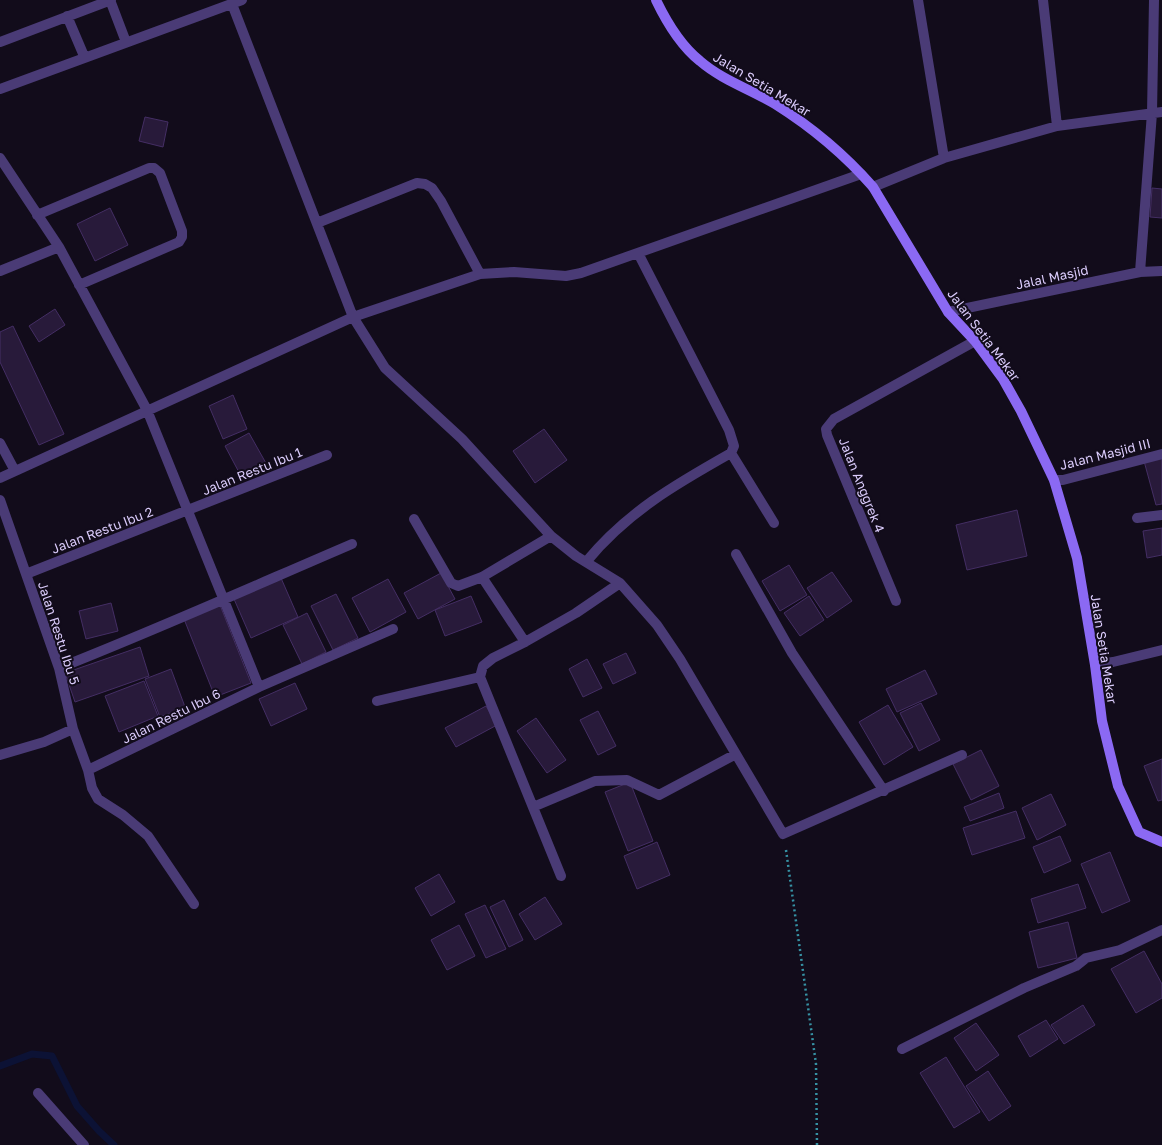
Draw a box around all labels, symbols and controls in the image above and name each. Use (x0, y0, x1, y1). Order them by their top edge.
street label: Jalan Setia Mekar (710, 49, 814, 119)
street label: Jalal Masjid (1014, 261, 1090, 293)
street label: Jalan Setia Mekar (944, 286, 1024, 384)
street label: Jalan Anggrek 4 (836, 435, 888, 535)
street label: Jalan Masjid III (1058, 435, 1152, 473)
street label: Jalan Restu Ibu 1 (200, 444, 304, 498)
street label: Jalan Restu Ibu 2 (49, 503, 155, 557)
street label: Jalan Restu Ibu 5 (35, 579, 83, 687)
street label: Jalan Setia Mekar (1087, 593, 1121, 705)
street label: Jalan Restu Ibu 6 (119, 685, 223, 747)

